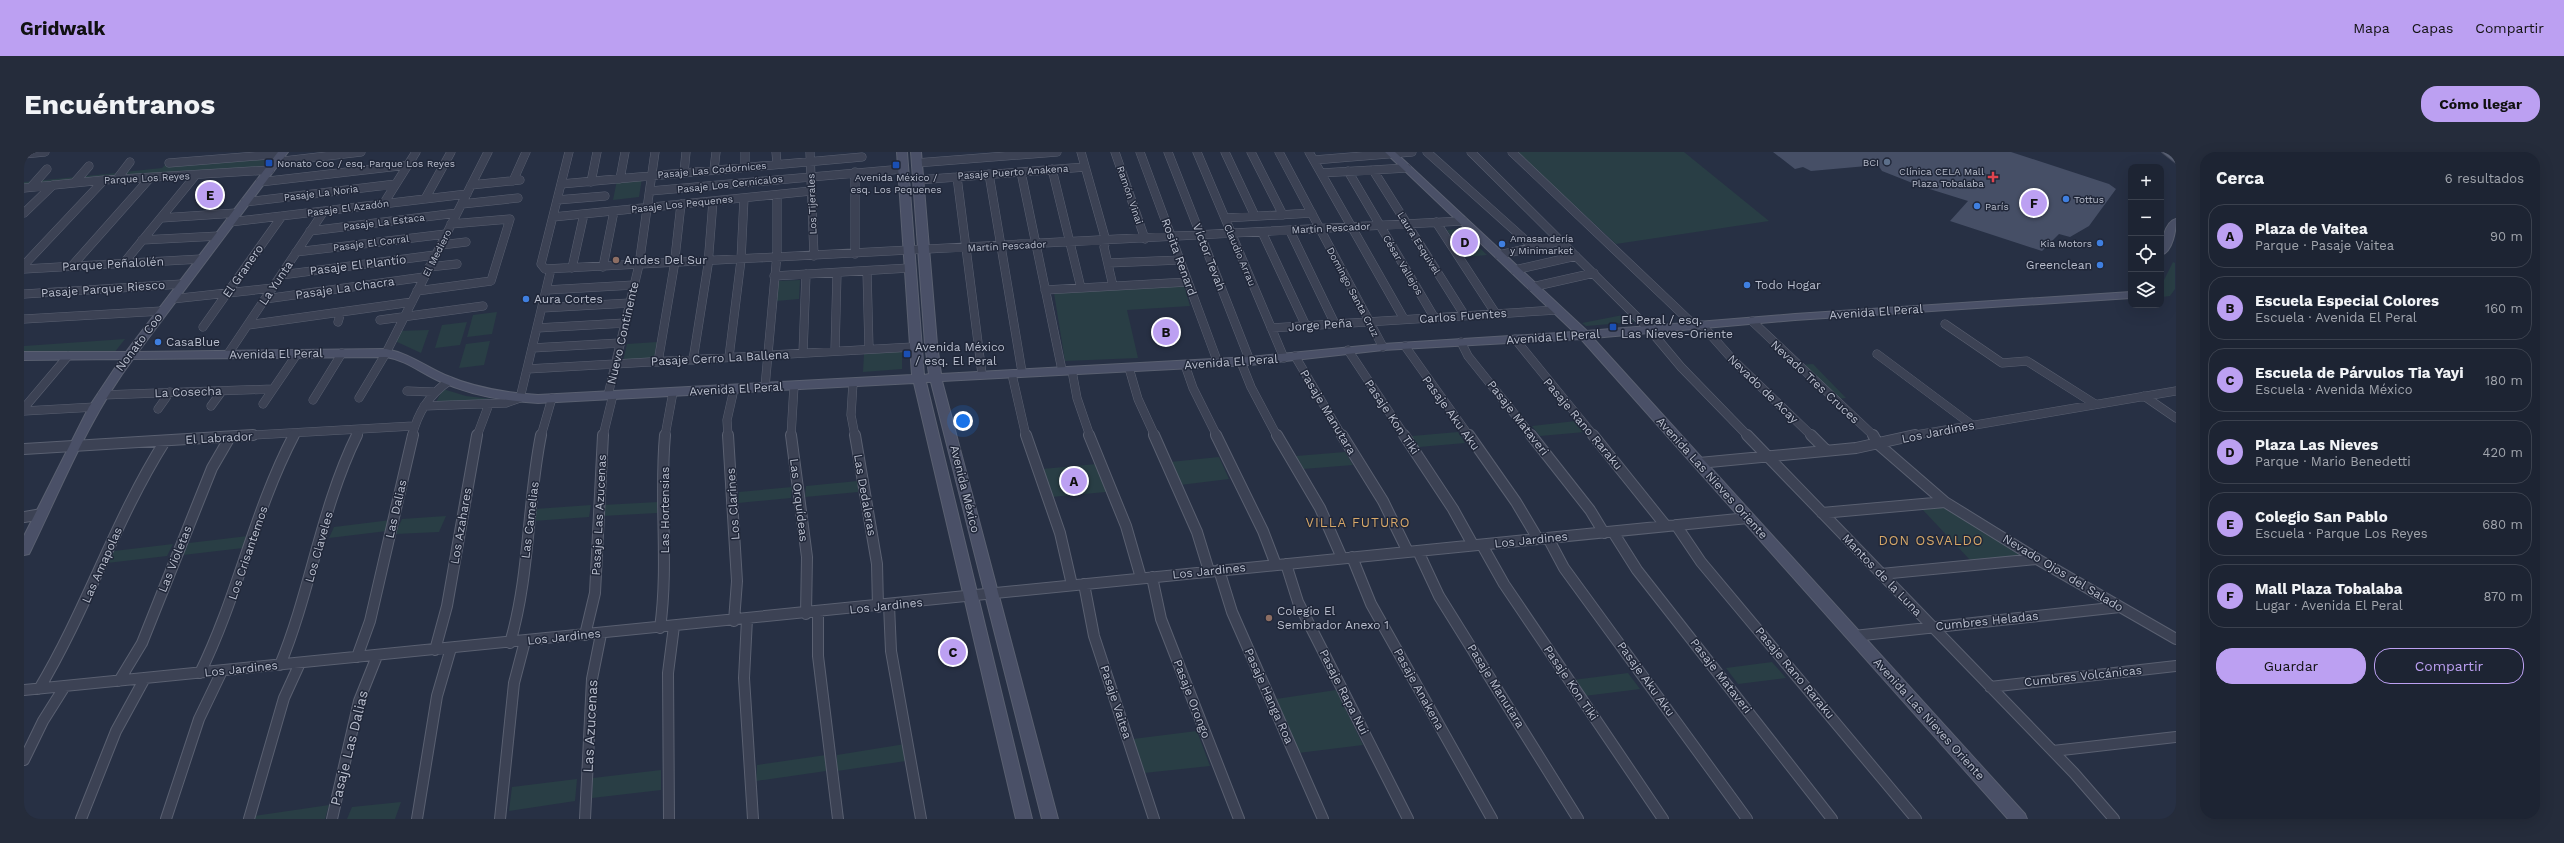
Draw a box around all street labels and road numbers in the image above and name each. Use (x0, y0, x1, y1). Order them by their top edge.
street label: Pasaje Las Codornices (657, 160, 767, 180)
street label: Pasaje Puerto Anakena (957, 163, 1069, 181)
street label: Ramón Vinai (1115, 164, 1145, 226)
street label: Parque Los Reyes (104, 170, 190, 186)
street label: Pasaje Los Cernícalos (677, 173, 783, 195)
street label: Los Tijerales (805, 173, 819, 235)
street label: Pasaje La Noria (283, 183, 359, 203)
street label: Pasaje Los Pequenes (631, 193, 733, 215)
street label: Pasaje El Azadón (306, 198, 390, 218)
street label: Laura Esquivel (1395, 210, 1443, 276)
street label: Pasaje La Estaca (343, 211, 426, 232)
street label: Rosita Renard (1159, 216, 1199, 298)
street label: Martín Pescador (1291, 220, 1371, 236)
street label: Víctor Tevah (1190, 221, 1228, 293)
street label: Claudio Arrau (1222, 222, 1258, 288)
street label: El Mediero (420, 228, 454, 278)
street label: Pasaje El Corral (332, 233, 410, 253)
street label: César Vallejos (1381, 233, 1425, 297)
street label: Martín Pescador (967, 238, 1047, 254)
street label: El Granero (220, 242, 266, 300)
street label: Domingo Santa Cruz (1325, 245, 1381, 339)
street label: Pasaje El Plantío (309, 252, 407, 278)
street label: Parque Peñalolén (62, 254, 164, 274)
street label: La Yunta (256, 258, 296, 308)
street label: Pasaje La Chacra (295, 274, 396, 302)
street label: Pasaje Parque Riesco (40, 278, 166, 300)
street label: Nuevo Continente (604, 280, 642, 386)
street label: Avenida El Peral (1829, 302, 1924, 322)
street label: Carlos Fuentes (1419, 306, 1507, 326)
street label: Nonato Coo (113, 310, 165, 374)
street label: Jorge Peña (1287, 316, 1353, 334)
street label: Avenida El Peral (1506, 327, 1601, 347)
street label: Nevado Tres Cruces (1768, 337, 1862, 427)
street label: Avenida El Peral (229, 346, 323, 362)
street label: Pasaje Cerro La Ballena (651, 347, 790, 369)
street label: Avenida El Peral (1184, 352, 1279, 372)
street label: Nevado de Acay (1725, 352, 1802, 427)
street label: Pasaje Manutara (1297, 367, 1359, 457)
street label: Pasaje Aku Aku (1419, 373, 1483, 453)
street label: Pasaje Rano Raraku (1541, 375, 1625, 473)
street label: Pasaje Kon Tiki (1362, 377, 1422, 457)
street label: Pasaje Mataveri (1484, 378, 1552, 458)
street label: Avenida El Peral (689, 380, 784, 398)
street label: La Cosecha (154, 384, 222, 400)
street label: Avenida Las Nieves Oriente (1653, 414, 1771, 542)
street label: Los Jardines (1900, 418, 1976, 446)
street label: El Labrador (185, 429, 253, 447)
street label: Avenida México (947, 444, 983, 534)
street label: Las Dedaleras (851, 453, 879, 537)
street label: Pasaje Las Azucenas (589, 454, 609, 576)
street label: Las Orquídeas (787, 458, 811, 542)
street label: Las Hortensias (658, 467, 672, 553)
street label: Los Clarines (724, 468, 742, 540)
street label: Las Dalias (382, 478, 410, 540)
street label: Las Camelias (518, 481, 542, 559)
street label: Los Azahares (447, 487, 475, 565)
street label: Los Crisantemos (225, 504, 271, 602)
street label: Los Claveles (302, 510, 336, 584)
street label: Las Violetas (155, 524, 195, 594)
street label: Las Amapolas (79, 525, 125, 605)
street label: Los Jardines (1494, 529, 1568, 551)
street label: Mantos de la Luna (1839, 531, 1925, 619)
street label: Nevado Ojos del Salado (2000, 531, 2126, 615)
street label: Los Jardines (1172, 560, 1246, 582)
street label: Los Jardines (849, 595, 923, 617)
street label: Cumbres Heladas (1935, 609, 2039, 633)
street label: Pasaje Rano Raraku (1753, 624, 1837, 722)
street label: Los Jardines (527, 626, 601, 648)
street label: Pasaje Mataveri (1687, 636, 1755, 716)
street label: Pasaje Aku Aku (1614, 639, 1678, 719)
street label: Pasaje Manutara (1464, 641, 1528, 731)
street label: Pasaje Kon Tiki (1541, 643, 1601, 723)
street label: Pasaje Hanga Roa (1242, 646, 1296, 746)
street label: Pasaje Anakena (1391, 646, 1447, 732)
street label: Pasaje Rapa Nui (1317, 647, 1371, 737)
street label: Avenida Las Nieves Oriente (1870, 655, 1988, 783)
street label: Los Jardines (204, 658, 278, 680)
street label: Pasaje Orongo (1171, 658, 1213, 740)
street label: Pasaje Vaitea (1097, 663, 1135, 741)
street label: Cumbres Volcánicas (2023, 663, 2143, 689)
street label: Las Azucenas (580, 679, 600, 773)
street label: Pasaje Las Dalias (327, 689, 371, 807)

